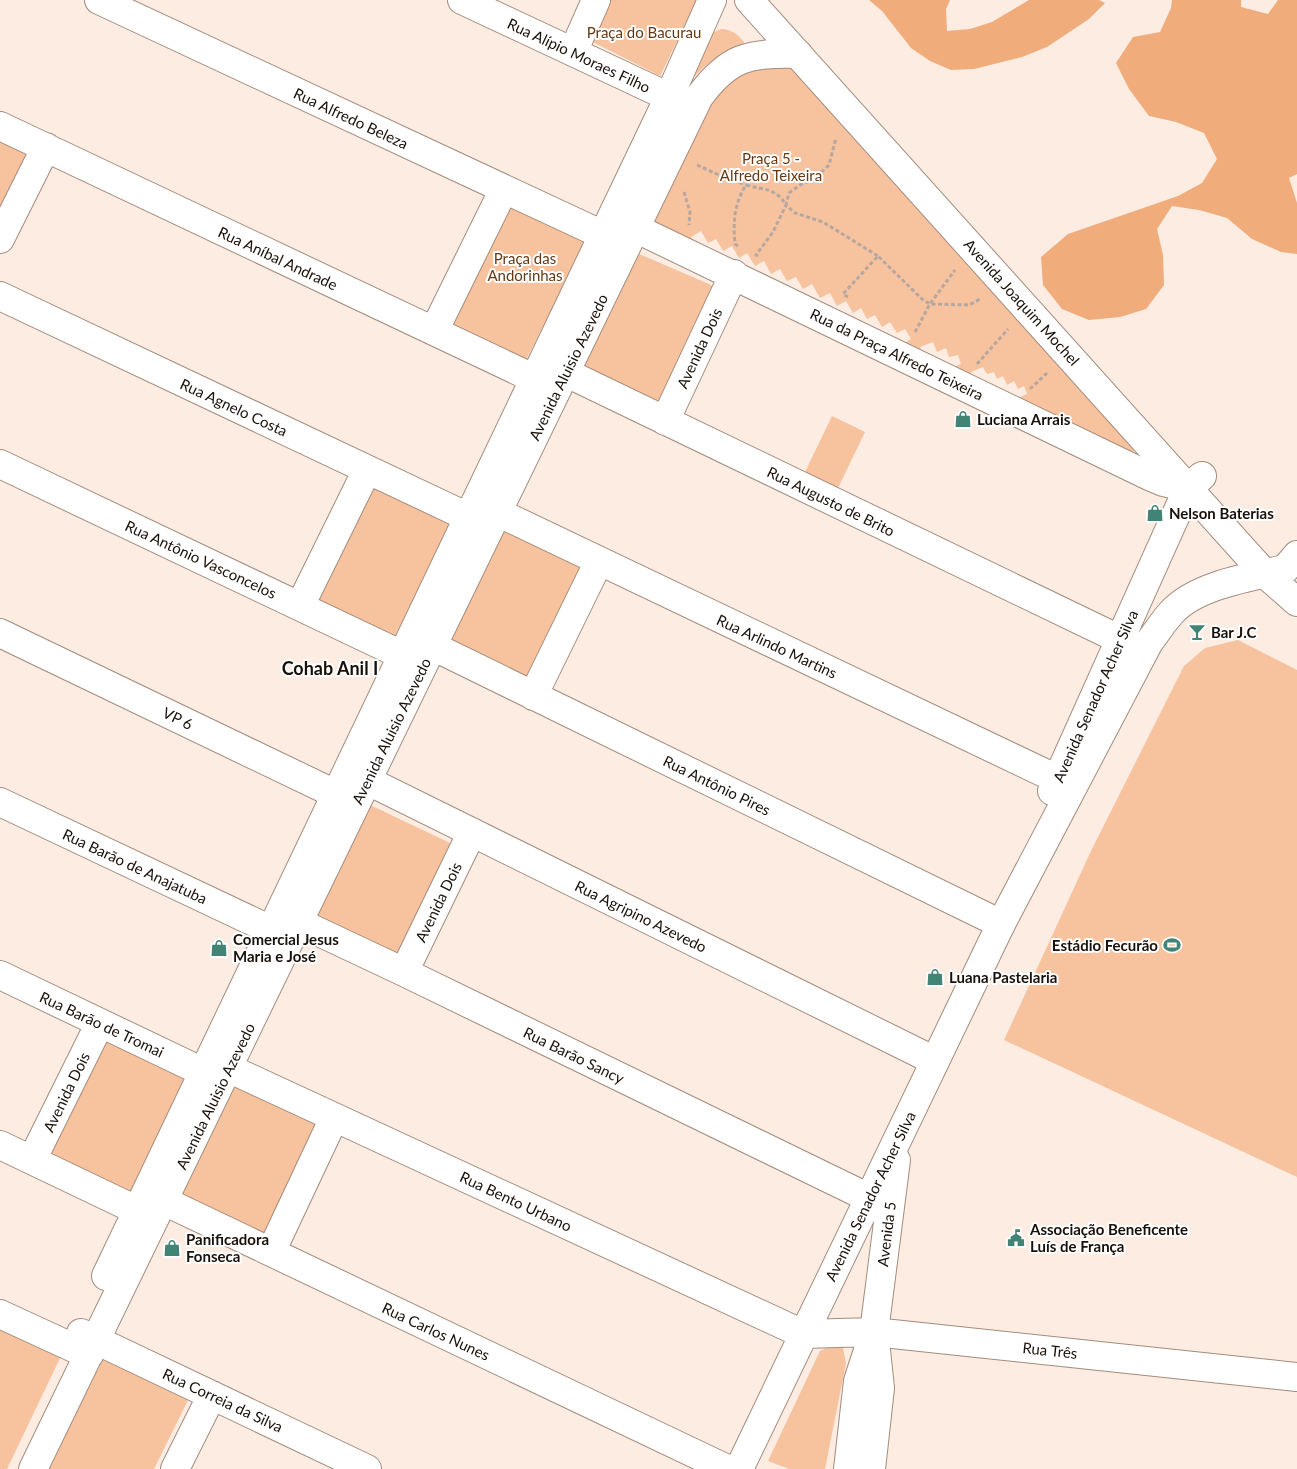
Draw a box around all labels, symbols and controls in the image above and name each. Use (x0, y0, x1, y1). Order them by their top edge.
street label: Rua Alípio Moraes Filho (505, 14, 653, 96)
park label: Praça do Bacurau (587, 23, 701, 41)
street label: Rua Alfredo Beleza (291, 84, 411, 152)
park label: Praça 5 - Alfredo Teixeira (720, 149, 822, 184)
street label: Rua Aníbal Andrade (216, 223, 340, 294)
street label: Avenida Joaquim Mochel (960, 235, 1084, 369)
park label: Praça das Andorinhas (487, 249, 563, 284)
street label: Avenida Aluisio Azevedo (525, 291, 611, 443)
street label: Rua da Praça Alfredo Teixeira (808, 304, 986, 404)
street label: Avenida Dois (673, 305, 725, 391)
street label: Rua Agnelo Costa (178, 374, 290, 440)
shop icon: Luciana Arrais (953, 409, 973, 429)
place label: Luciana Arrais (977, 410, 1071, 428)
street label: Rua Augusto de Brito (764, 462, 898, 540)
shop icon: Nelson Baterias (1145, 503, 1165, 523)
place label: Nelson Baterias (1169, 504, 1274, 522)
street label: Rua Antônio Vasconcelos (123, 516, 279, 602)
street label: Avenida Senador Acher Silva (1049, 607, 1141, 785)
street label: Rua Arlindo Martins (714, 610, 840, 682)
bar icon: Bar J.C (1187, 622, 1207, 642)
place label: Bar J.C (1211, 623, 1257, 641)
street label: Avenida Aluisio Azevedo (348, 655, 434, 807)
district label: Cohab Anil I (282, 657, 378, 679)
street label: VP 6 (160, 703, 196, 733)
street label: Rua Antônio Pires (661, 751, 773, 819)
street label: Rua Barão de Anajatuba (60, 825, 210, 907)
street label: Avenida Dois (411, 859, 465, 945)
street label: Rua Agripino Azevedo (572, 876, 710, 956)
place label: Comercial Jesus Maria e José (233, 930, 339, 965)
sports icon: Estádio Fecurão (1162, 935, 1182, 955)
place label: Estádio Fecurão (1052, 936, 1158, 954)
shop icon: Comercial Jesus Maria e José (209, 938, 229, 958)
shop icon: Luana Pastelaria (925, 967, 945, 987)
place label: Luana Pastelaria (949, 968, 1057, 986)
street label: Rua Barão de Tromai (37, 987, 167, 1061)
street label: Avenida Aluisio Azevedo (172, 1020, 258, 1172)
street label: Rua Barão Sancy (521, 1023, 627, 1087)
street label: Avenida Dois (39, 1049, 93, 1135)
street label: Avenida Senador Acher Silva (821, 1108, 919, 1284)
street label: Rua Bento Urbano (457, 1167, 575, 1235)
street label: Avenida 5 (873, 1200, 899, 1268)
place label: Associação Beneficente Luís de França (1029, 1220, 1188, 1255)
public building icon: Associação Beneficente Luís de França (1006, 1228, 1026, 1248)
place label: Panificadora Fonseca (186, 1230, 269, 1265)
shop icon: Panificadora Fonseca (162, 1238, 182, 1258)
street label: Rua Carlos Nunes (379, 1298, 493, 1364)
street label: Rua Três (1022, 1338, 1078, 1362)
street label: Rua Correia da Silva (160, 1364, 286, 1436)

